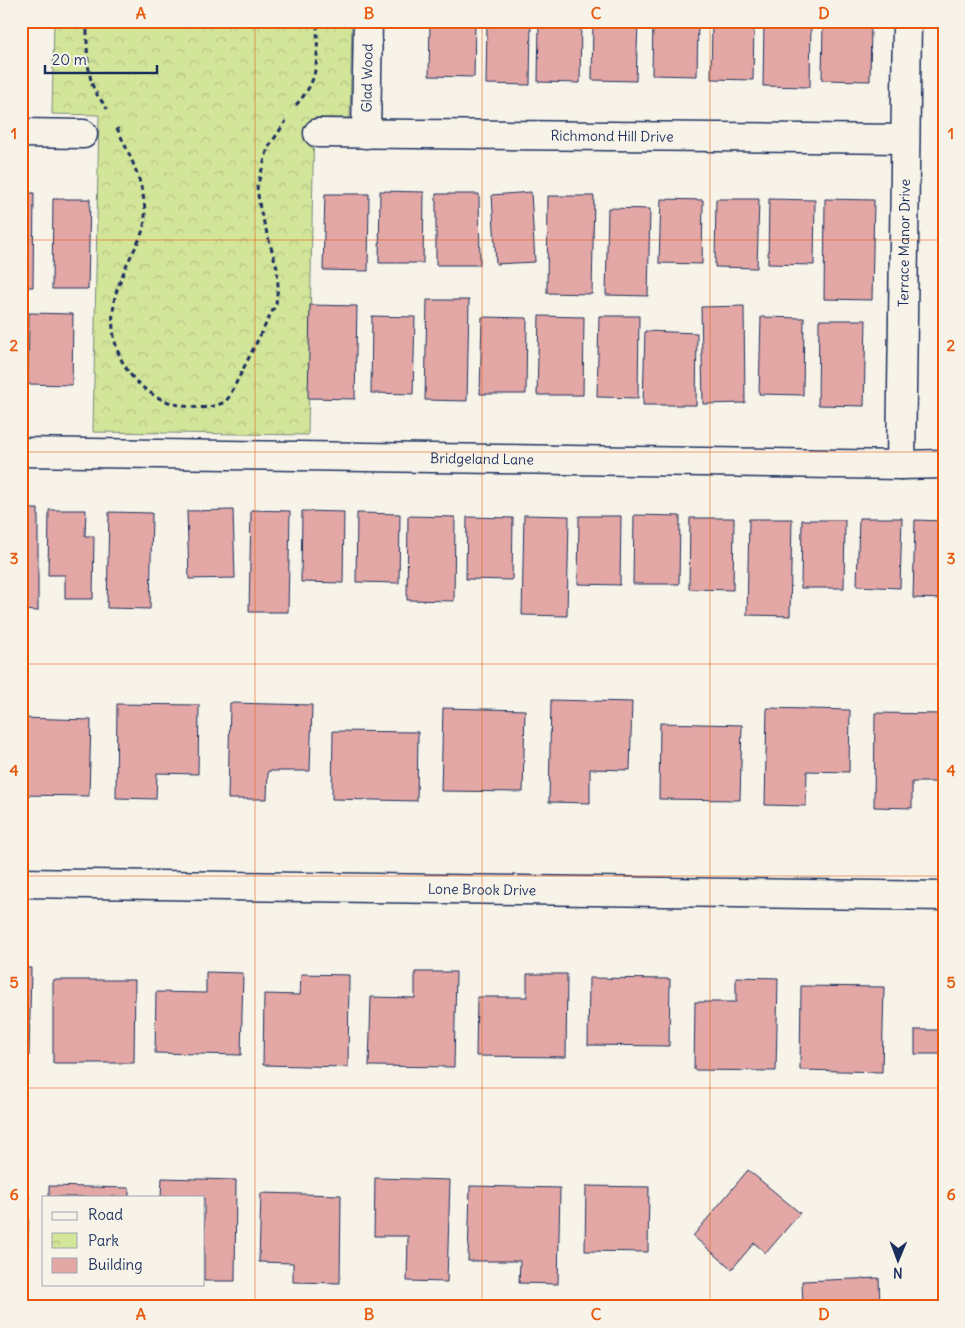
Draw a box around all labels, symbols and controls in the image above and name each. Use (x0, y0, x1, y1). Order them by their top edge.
text: A (136, 3, 146, 23)
text: B (364, 3, 375, 23)
text: C (591, 3, 602, 23)
text: D (818, 3, 830, 23)
scale bar (45, 42, 158, 74)
street label: Glad Wood (357, 43, 377, 113)
text: 20 m (52, 50, 87, 69)
text: 1 (11, 123, 17, 143)
text: 1 (948, 123, 954, 143)
street label: Richmond Hill Drive (550, 126, 674, 146)
street label: Terrace Manor Drive (894, 179, 914, 307)
text: 2 (10, 335, 19, 355)
text: 2 (947, 335, 956, 355)
street label: Bridgeland Lane (430, 449, 534, 469)
text: 3 (9, 548, 19, 568)
text: 3 (946, 548, 956, 568)
text: 4 (9, 760, 19, 780)
text: 4 (946, 760, 956, 780)
street label: Lone Brook Drive (428, 880, 536, 899)
text: 5 (9, 972, 19, 992)
text: 5 (946, 972, 956, 992)
text: 6 (9, 1184, 19, 1204)
text: 6 (946, 1184, 956, 1204)
legend (42, 1196, 205, 1286)
text: Road (88, 1205, 123, 1224)
text: Park (88, 1231, 119, 1250)
north arrow (872, 1236, 922, 1286)
text: Building (88, 1255, 143, 1274)
text: N (893, 1264, 903, 1282)
text: A (136, 1304, 146, 1324)
text: B (364, 1304, 375, 1324)
text: C (591, 1304, 602, 1324)
text: D (818, 1304, 830, 1324)

